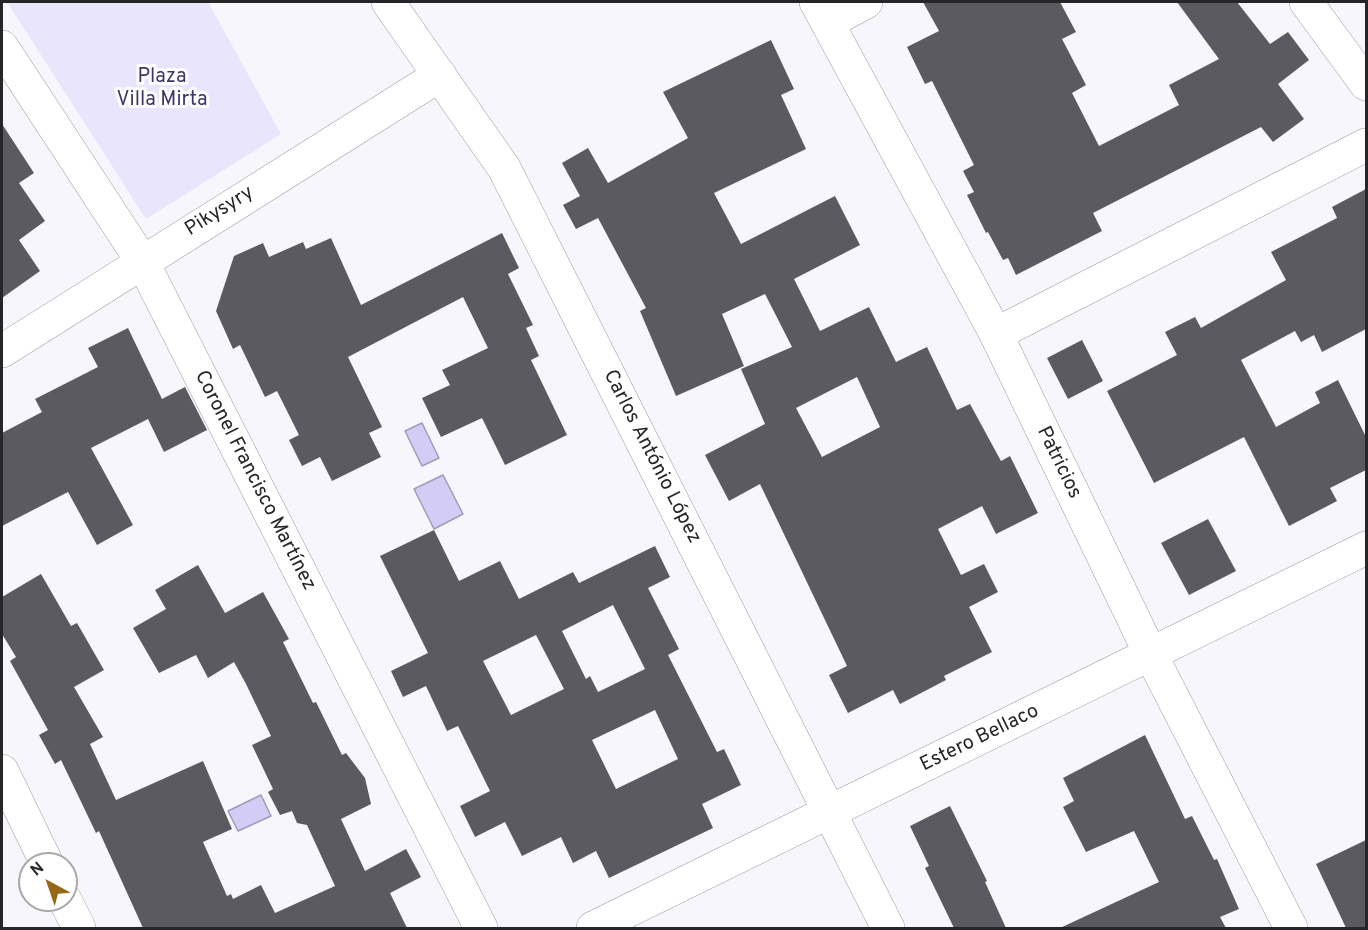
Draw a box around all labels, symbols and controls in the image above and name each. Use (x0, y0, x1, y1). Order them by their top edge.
park label: Plaza Villa Mirta (117, 66, 207, 113)
street label: Pikysyry (181, 182, 259, 242)
street label: Carlos António López (597, 366, 705, 548)
street label: Coronel Francisco Martínez (188, 367, 320, 595)
street label: Patricios (1030, 423, 1086, 503)
street label: Estero Bellaco (917, 700, 1043, 778)
north arrow (18, 852, 78, 912)
text: N (27, 858, 49, 881)

